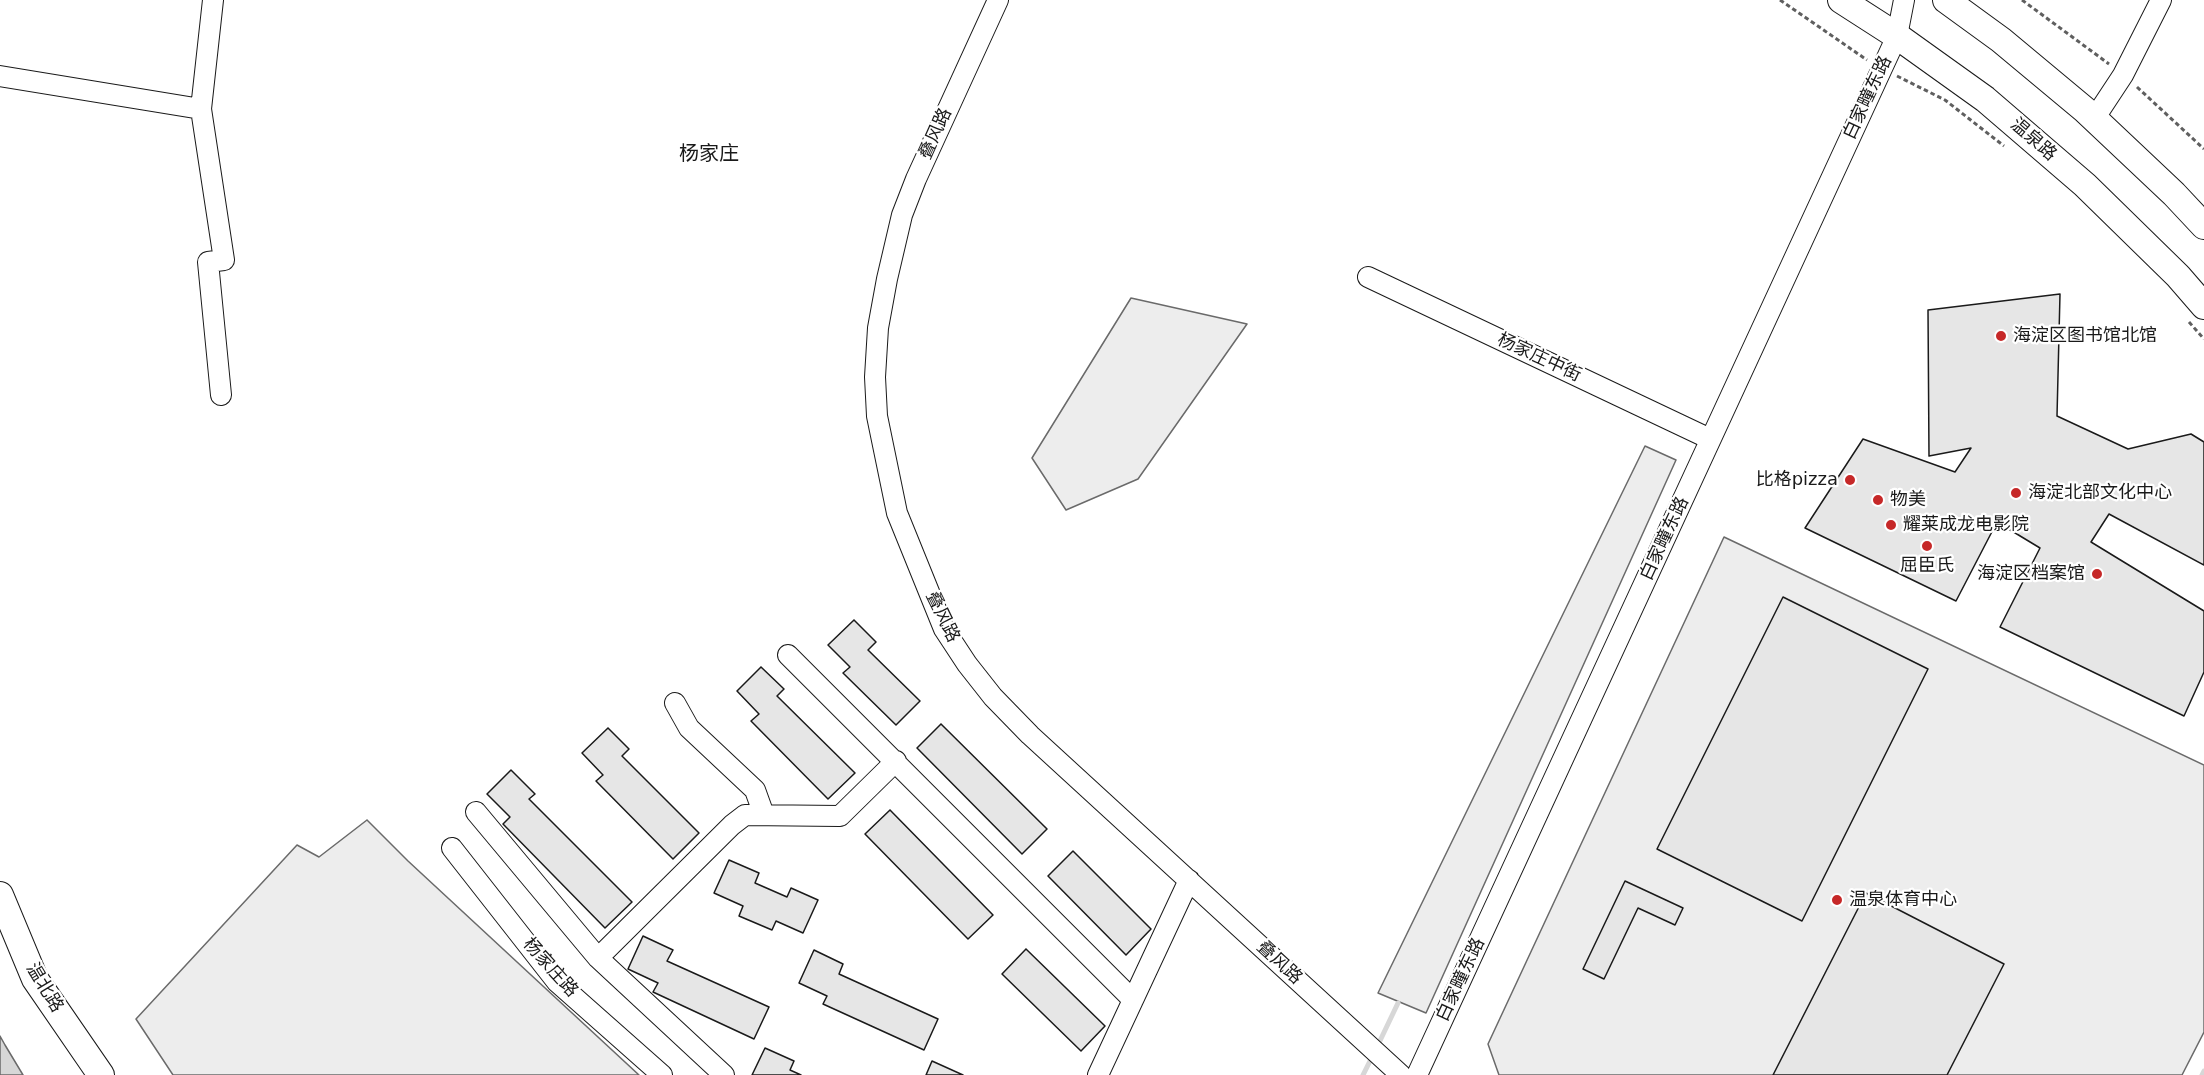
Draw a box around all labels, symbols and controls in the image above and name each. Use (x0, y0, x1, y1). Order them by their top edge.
street label: 白家疃东路 (1839, 53, 1897, 143)
street label: 叠风路 (915, 105, 957, 163)
street label: 温泉路 (2006, 114, 2060, 166)
district label: 杨家庄 (679, 143, 739, 167)
place label: 海淀区图书馆北馆 (2013, 325, 2157, 347)
street label: 杨家庄中街 (1494, 329, 1584, 387)
marker: 海淀区图书馆北馆 (1994, 329, 2008, 343)
place label: 比格pizza (1756, 469, 1838, 491)
marker: 比格pizza (1843, 473, 1857, 487)
place label: 海淀北部文化中心 (2028, 482, 2172, 504)
marker: 海淀北部文化中心 (2009, 486, 2023, 500)
place label: 物美 (1890, 489, 1926, 511)
marker: 物美 (1871, 493, 1885, 507)
street label: 白家疃东路 (1636, 494, 1694, 584)
place label: 耀莱成龙电影院 (1903, 514, 2029, 536)
marker: 耀莱成龙电影院 (1884, 518, 1898, 532)
marker: 屈臣氏 (1920, 539, 1934, 553)
place label: 屈臣氏 (1900, 555, 1954, 577)
place label: 海淀区档案馆 (1977, 563, 2085, 585)
marker: 海淀区档案馆 (2090, 567, 2104, 581)
street label: 叠风路 (920, 588, 964, 646)
place label: 温泉体育中心 (1849, 889, 1957, 911)
marker: 温泉体育中心 (1830, 893, 1844, 907)
street label: 杨家庄路 (518, 934, 582, 1002)
street label: 白家疃东路 (1432, 935, 1490, 1025)
street label: 叠风路 (1252, 937, 1306, 989)
street label: 温北路 (21, 959, 67, 1017)

